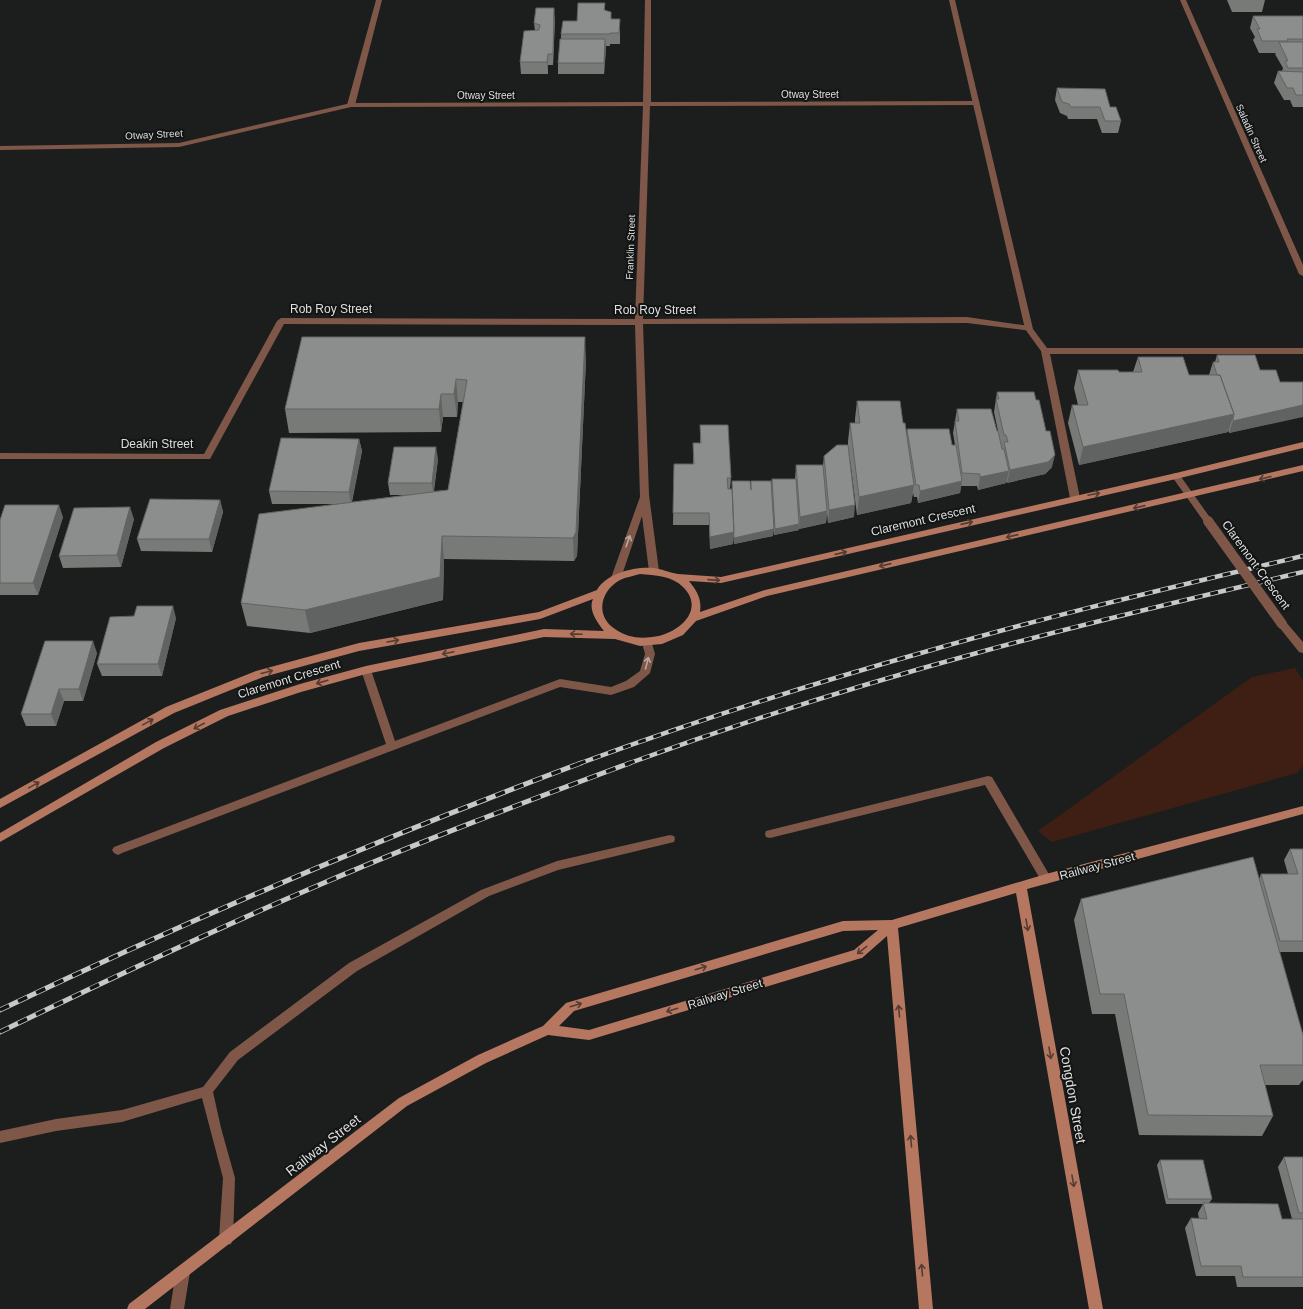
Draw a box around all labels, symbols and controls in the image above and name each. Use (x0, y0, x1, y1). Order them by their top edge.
street label: Otway Street (781, 89, 839, 100)
street label: Otway Street (457, 90, 515, 101)
street label: Saladin Street (1234, 102, 1269, 164)
street label: Otway Street (125, 127, 183, 142)
street label: Franklin Street (624, 214, 637, 280)
street label: Rob Roy Street (290, 302, 373, 316)
street label: Rob Roy Street (614, 303, 697, 317)
street label: Deakin Street (121, 437, 194, 451)
one-way arrow (1259, 474, 1272, 482)
one-way arrow (1087, 490, 1100, 498)
street label: Claremont Crescent (869, 501, 977, 539)
one-way arrow (1132, 504, 1145, 512)
street label: Claremont Crescent (1219, 518, 1293, 613)
one-way arrow (960, 519, 973, 527)
one-way arrow (1006, 533, 1019, 541)
one-way arrow (625, 535, 633, 547)
one-way arrow (834, 548, 847, 556)
one-way arrow (879, 562, 892, 570)
one-way arrow (707, 576, 720, 583)
one-way arrow (570, 630, 583, 638)
one-way arrow (386, 637, 399, 645)
one-way arrow (442, 649, 455, 657)
street label: Claremont Crescent (236, 657, 343, 701)
one-way arrow (644, 657, 652, 670)
one-way arrow (260, 667, 273, 675)
one-way arrow (315, 679, 328, 686)
one-way arrow (142, 718, 154, 726)
one-way arrow (194, 722, 206, 730)
one-way arrow (28, 781, 40, 789)
street label: Railway Street (1058, 849, 1137, 883)
one-way arrow (1024, 918, 1032, 931)
one-way arrow (857, 946, 868, 955)
one-way arrow (694, 964, 707, 971)
street label: Railway Street (686, 976, 765, 1012)
one-way arrow (570, 1001, 583, 1008)
one-way arrow (896, 1005, 903, 1018)
one-way arrow (666, 1007, 679, 1014)
street label: Congdon Street (1057, 1045, 1089, 1145)
one-way arrow (1046, 1046, 1054, 1059)
street label: Railway Street (283, 1111, 364, 1179)
one-way arrow (907, 1135, 914, 1148)
one-way arrow (1069, 1174, 1077, 1187)
one-way arrow (919, 1264, 926, 1277)

